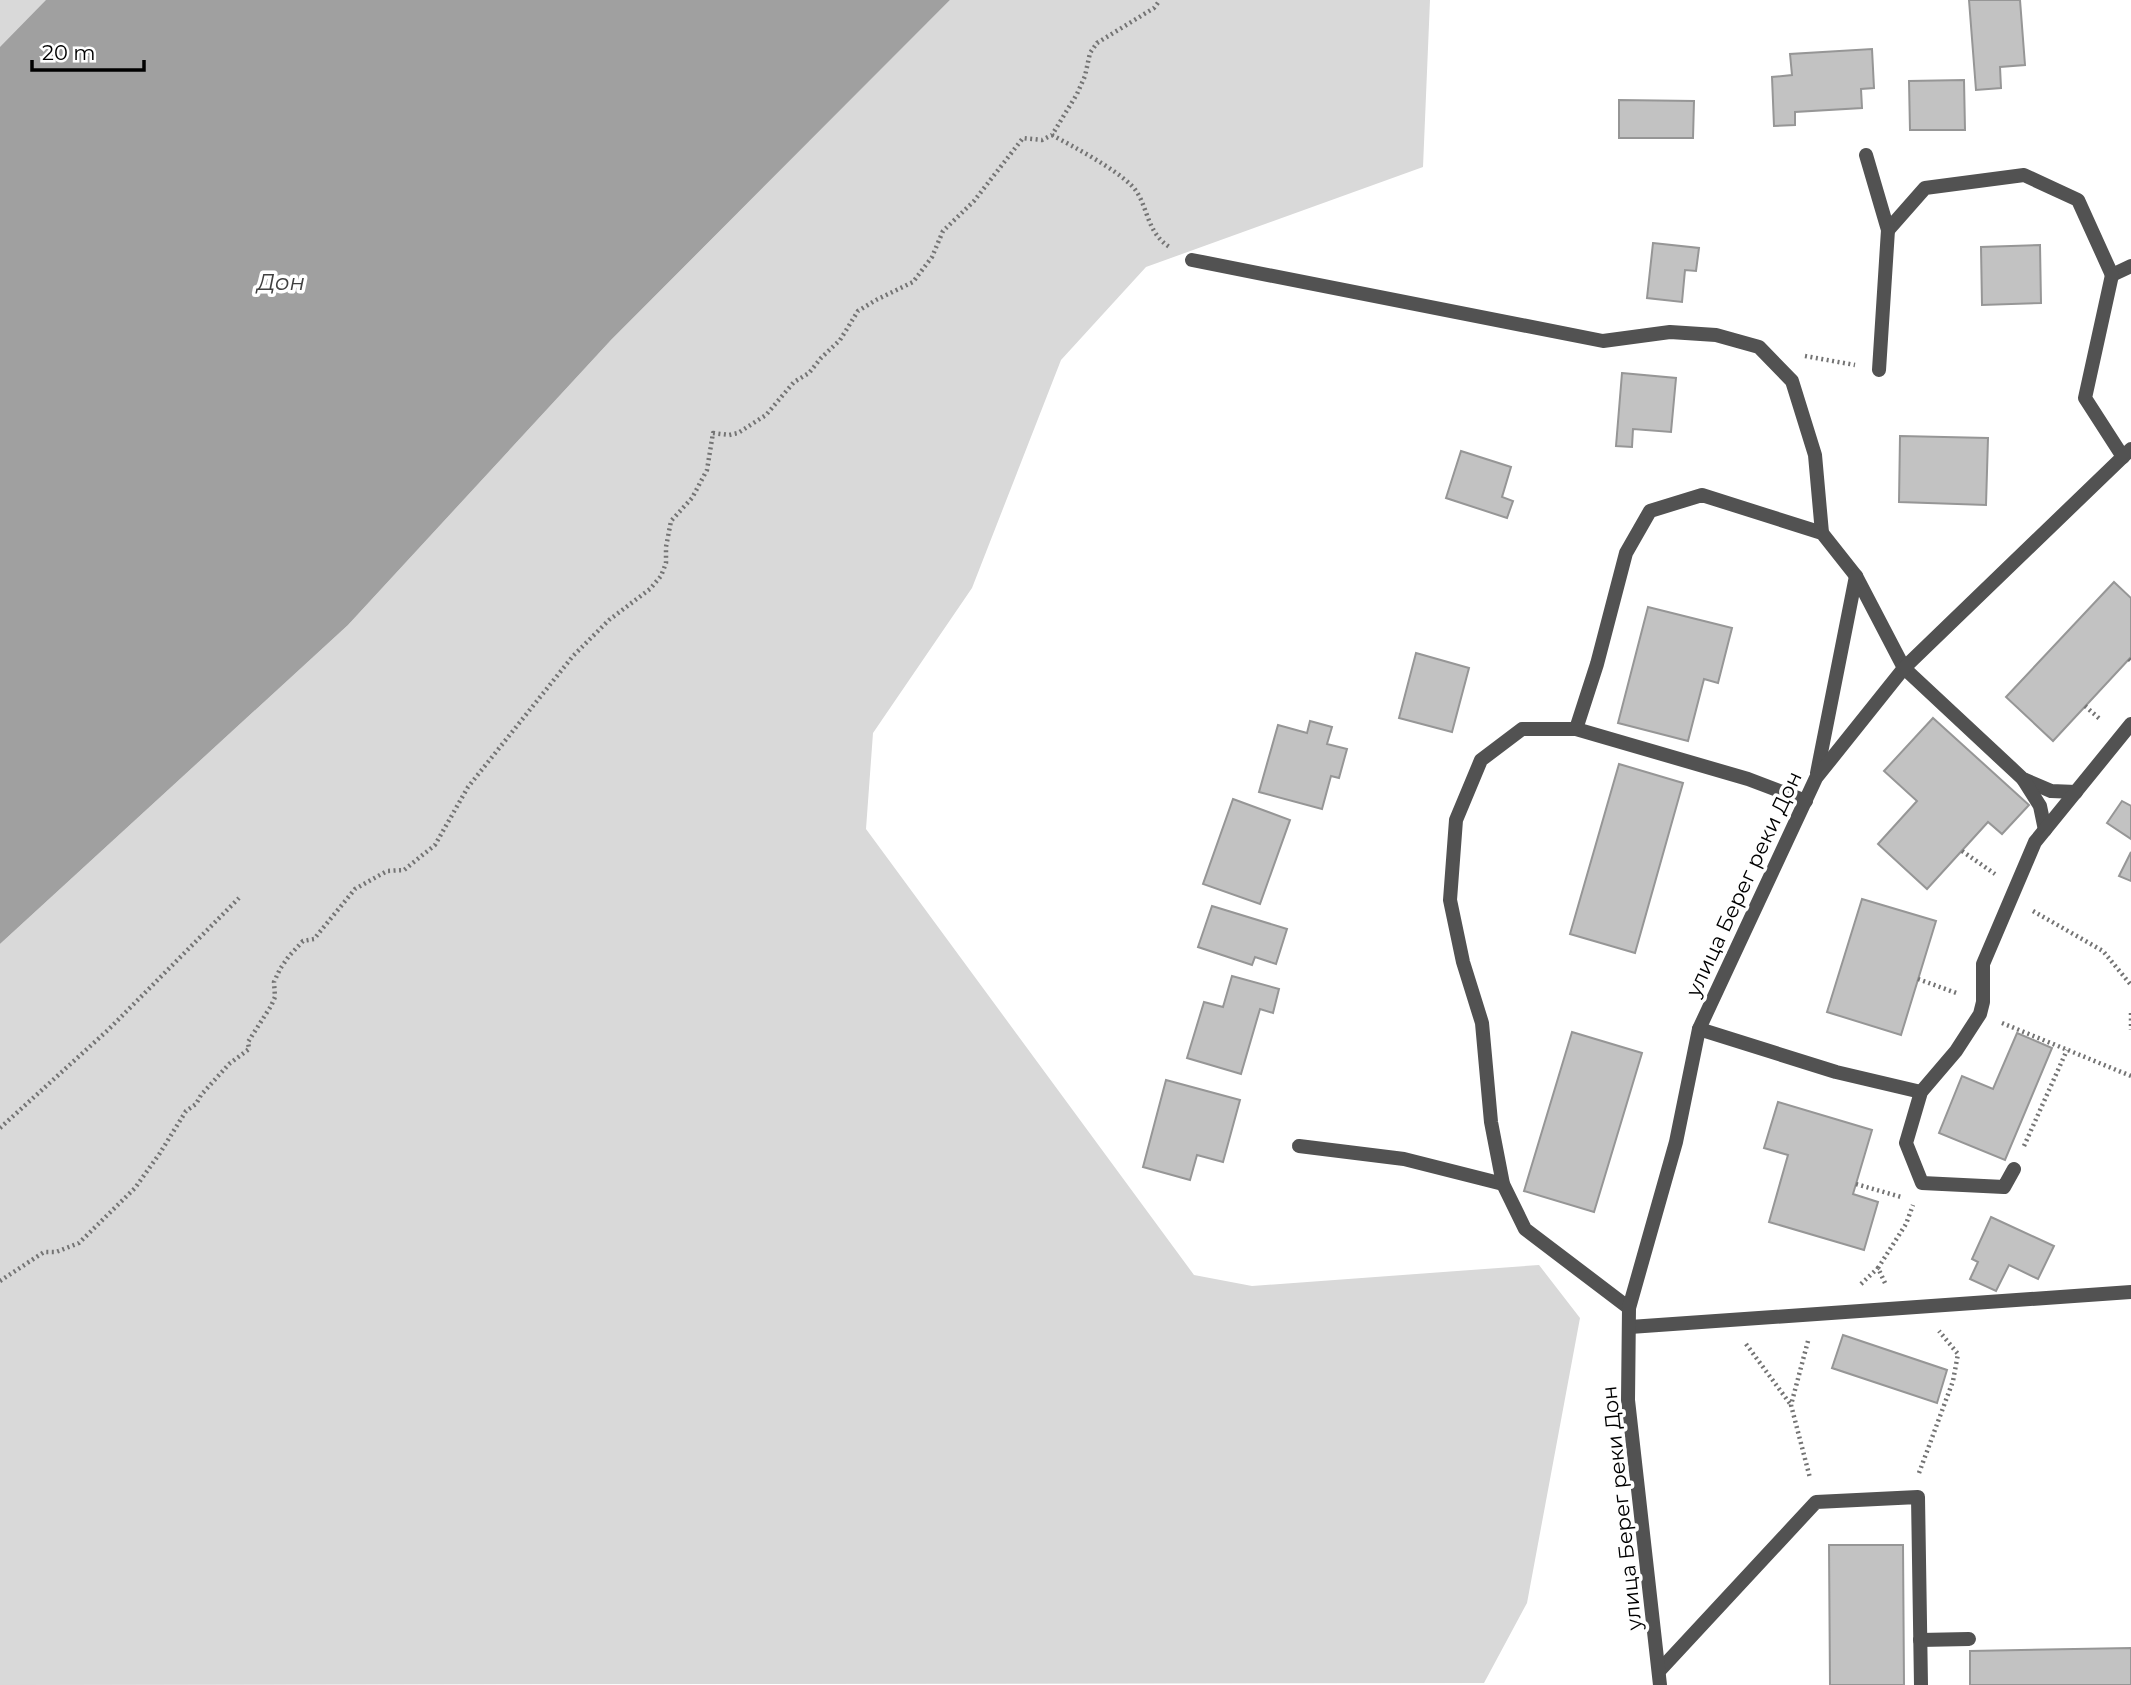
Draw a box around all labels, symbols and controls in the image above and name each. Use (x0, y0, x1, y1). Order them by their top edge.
scale bar (32, 28, 144, 72)
text: 20 m (42, 40, 96, 65)
water label: Дон (255, 268, 305, 296)
street label: улица Берег реки Дон (1680, 767, 1807, 1001)
street label: улица Берег реки Дон (1596, 1385, 1647, 1632)

